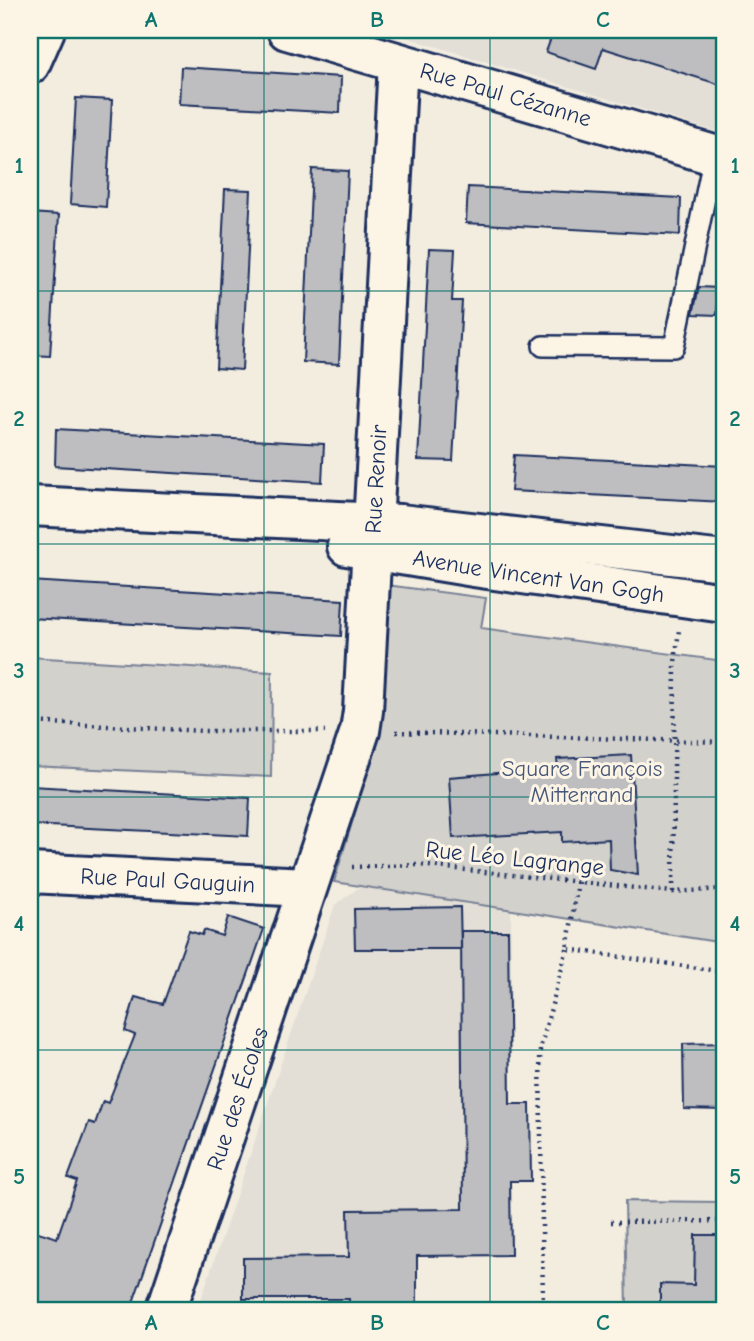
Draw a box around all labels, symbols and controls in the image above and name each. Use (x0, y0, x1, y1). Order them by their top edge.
text: A (145, 6, 158, 33)
text: B (370, 6, 384, 33)
text: C (596, 6, 610, 33)
street label: Rue Paul Cézanne (417, 57, 594, 132)
text: 1 (14, 152, 24, 179)
text: 1 (730, 152, 740, 179)
text: 2 (13, 405, 25, 432)
text: 2 (729, 405, 741, 432)
street label: Rue Renoir (360, 423, 392, 534)
street label: Avenue Vincent Van Gogh (411, 544, 666, 608)
text: 3 (13, 657, 25, 684)
text: 3 (729, 657, 741, 684)
park label: Square François Mitterrand (502, 755, 662, 808)
street label: Rue Léo Lagrange (424, 836, 606, 881)
street label: Rue Paul Gauguin (80, 863, 256, 898)
text: 4 (14, 910, 25, 937)
text: 4 (730, 910, 741, 937)
street label: Rue des Écoles (201, 1024, 274, 1174)
text: 5 (13, 1163, 25, 1190)
text: 5 (729, 1163, 741, 1190)
text: A (145, 1309, 158, 1336)
text: B (370, 1309, 384, 1336)
text: C (596, 1309, 610, 1336)

